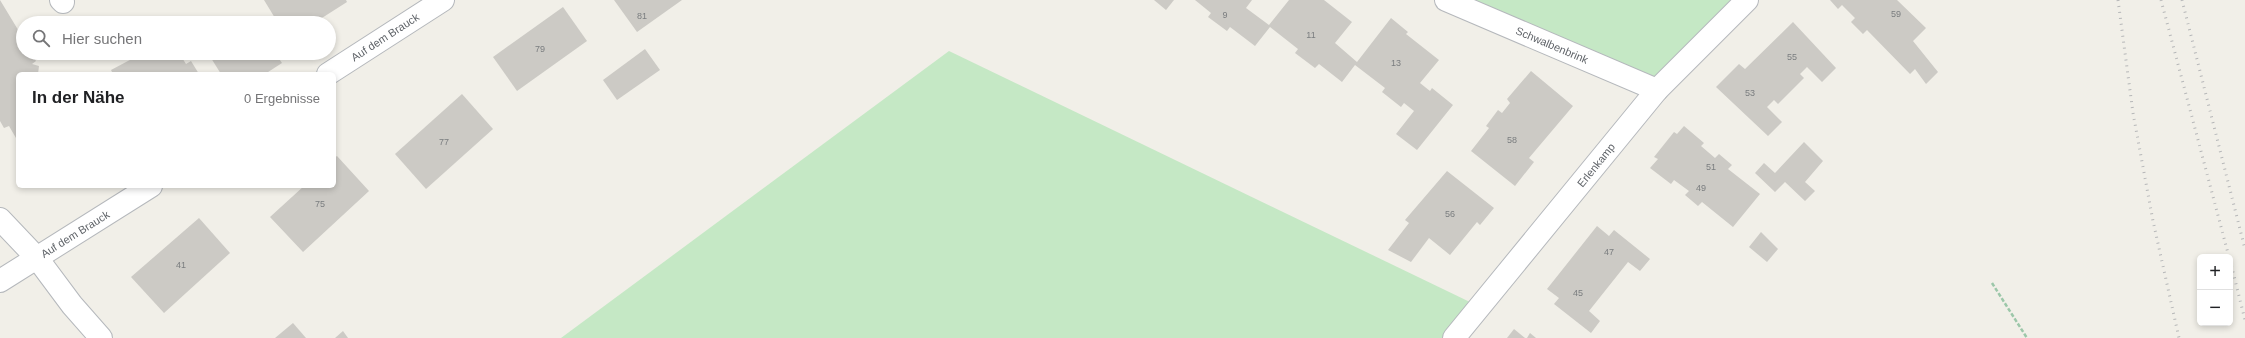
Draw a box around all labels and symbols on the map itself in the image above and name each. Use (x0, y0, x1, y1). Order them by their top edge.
house number: 59 (1891, 9, 1901, 19)
street label: Auf dem Brauck (349, 10, 421, 63)
house number: 9 (1222, 10, 1228, 20)
house number: 81 (637, 11, 647, 21)
street label: Schwalbenbrink (1514, 24, 1591, 66)
house number: 11 (1306, 30, 1316, 40)
house number: 79 (535, 44, 545, 54)
house number: 55 (1787, 52, 1797, 62)
house number: 13 (1391, 58, 1401, 68)
house number: 53 (1745, 88, 1755, 98)
house number: 58 (1507, 135, 1517, 145)
house number: 77 (439, 137, 449, 147)
street label: Erlenkamp (1575, 141, 1617, 189)
house number: 51 (1706, 162, 1716, 172)
house number: 49 (1696, 183, 1706, 193)
house number: 75 (315, 199, 325, 209)
street label: Auf dem Brauck (39, 208, 112, 260)
house number: 56 (1445, 209, 1455, 219)
house number: 47 (1604, 247, 1614, 257)
house number: 41 (176, 260, 186, 270)
house number: 45 (1573, 288, 1583, 298)

